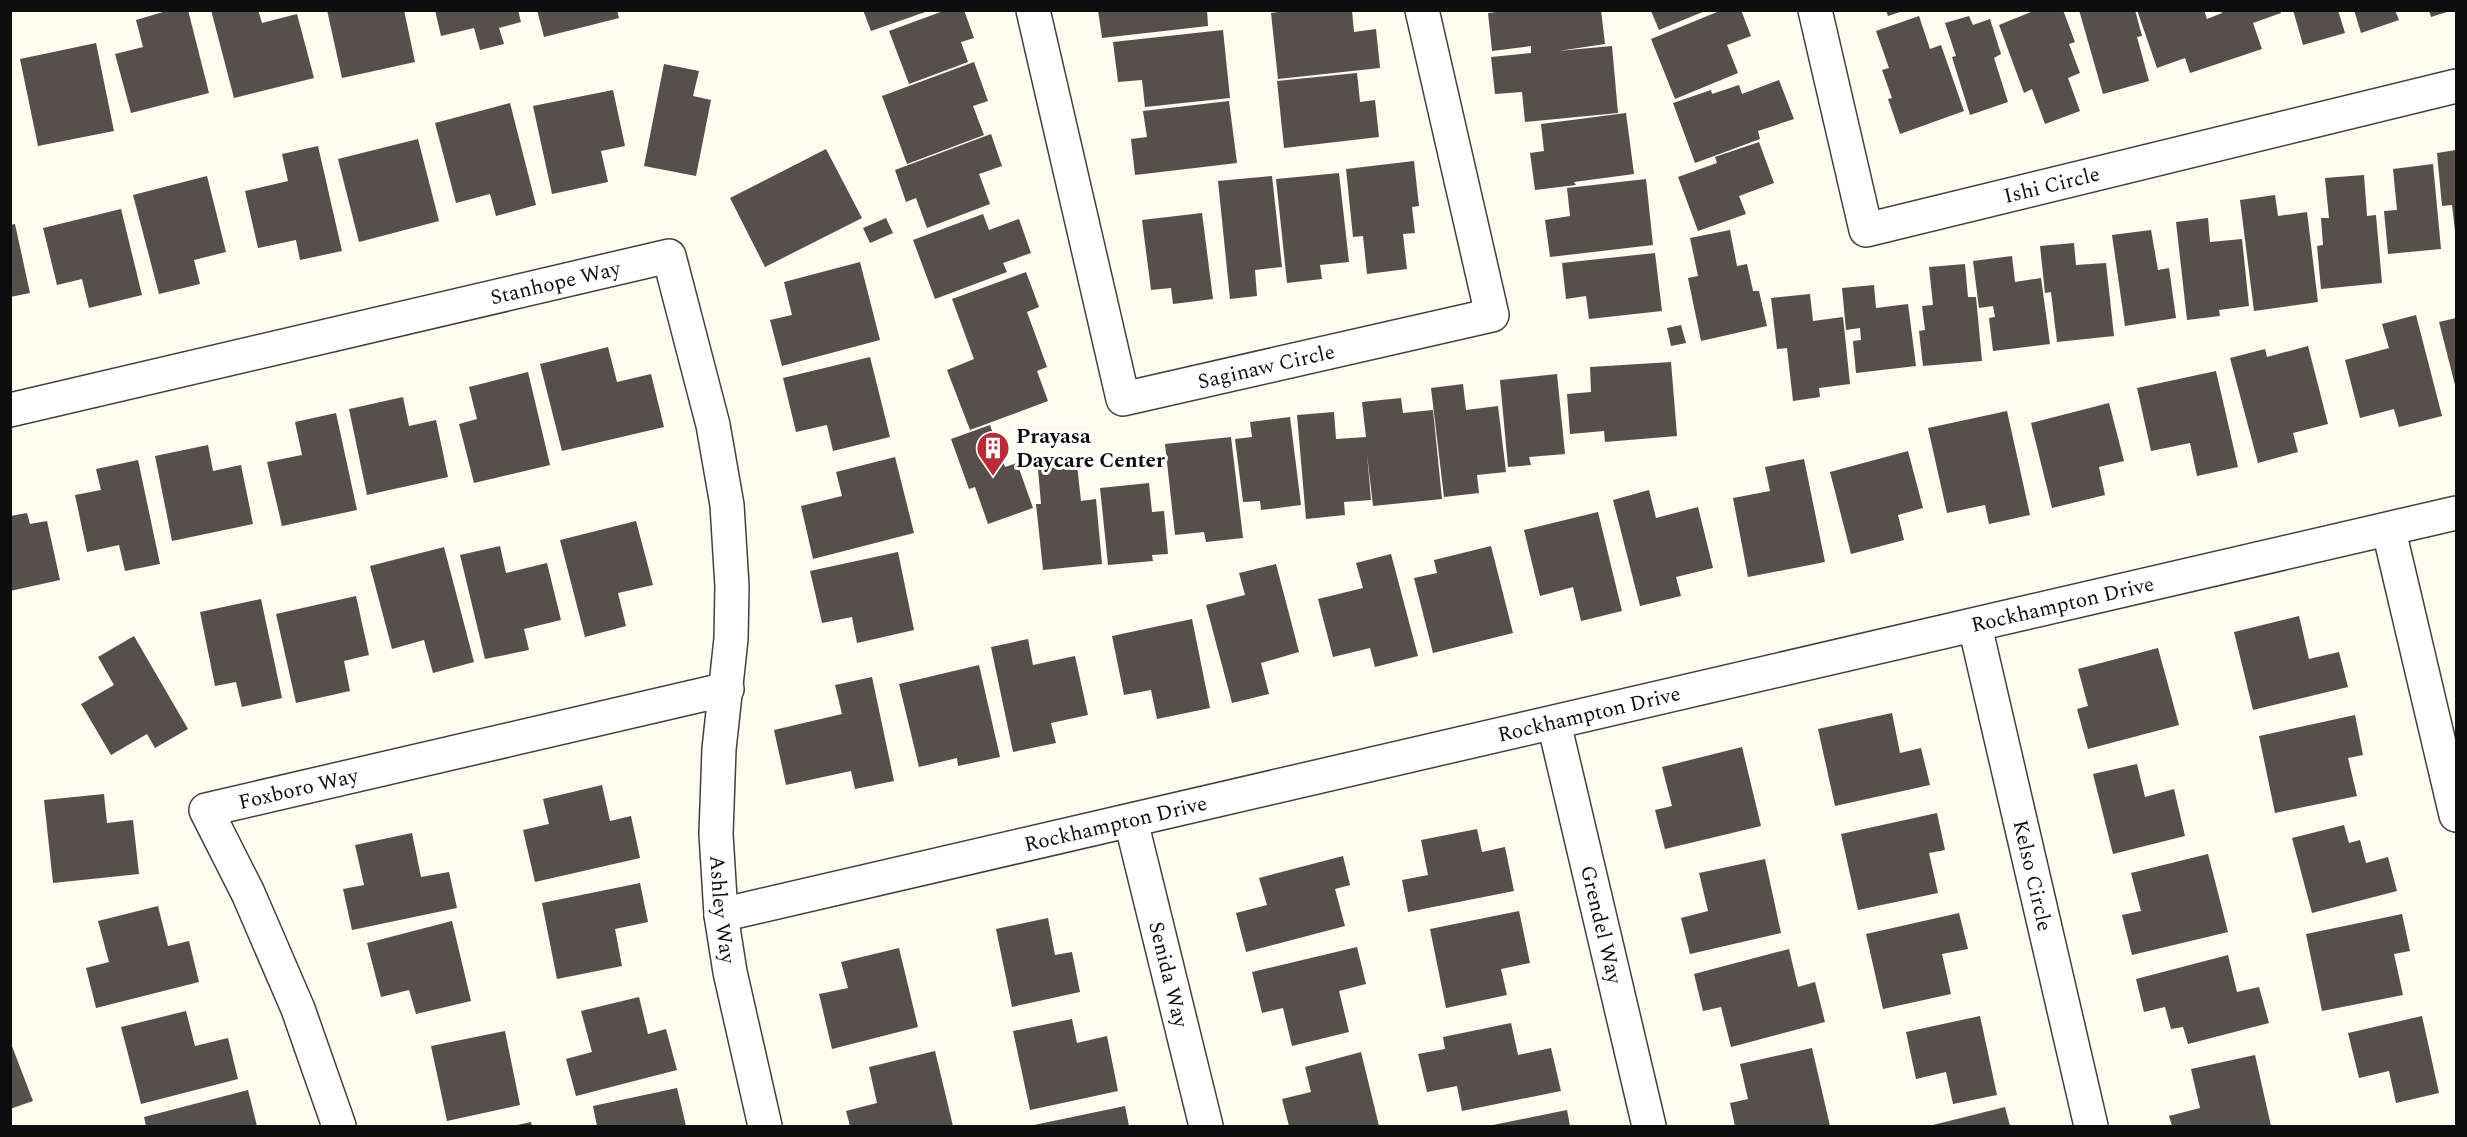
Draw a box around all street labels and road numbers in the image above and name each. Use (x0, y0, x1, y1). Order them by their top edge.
street label: Ishi Circle (2001, 159, 2103, 213)
street label: Stanhope Way (487, 253, 625, 314)
street label: Saginaw Circle (1195, 336, 1338, 399)
street label: Rockhampton Drive (1968, 568, 2157, 642)
street label: Rockhampton Drive (1495, 678, 1684, 752)
street label: Foxboro Way (235, 760, 362, 819)
street label: Rockhampton Drive (1021, 788, 1210, 861)
street label: Kelso Circle (2003, 817, 2060, 934)
street label: Ashley Way (700, 854, 744, 967)
street label: Grendel Way (1571, 862, 1630, 988)
street label: Senida Way (1139, 918, 1196, 1032)

